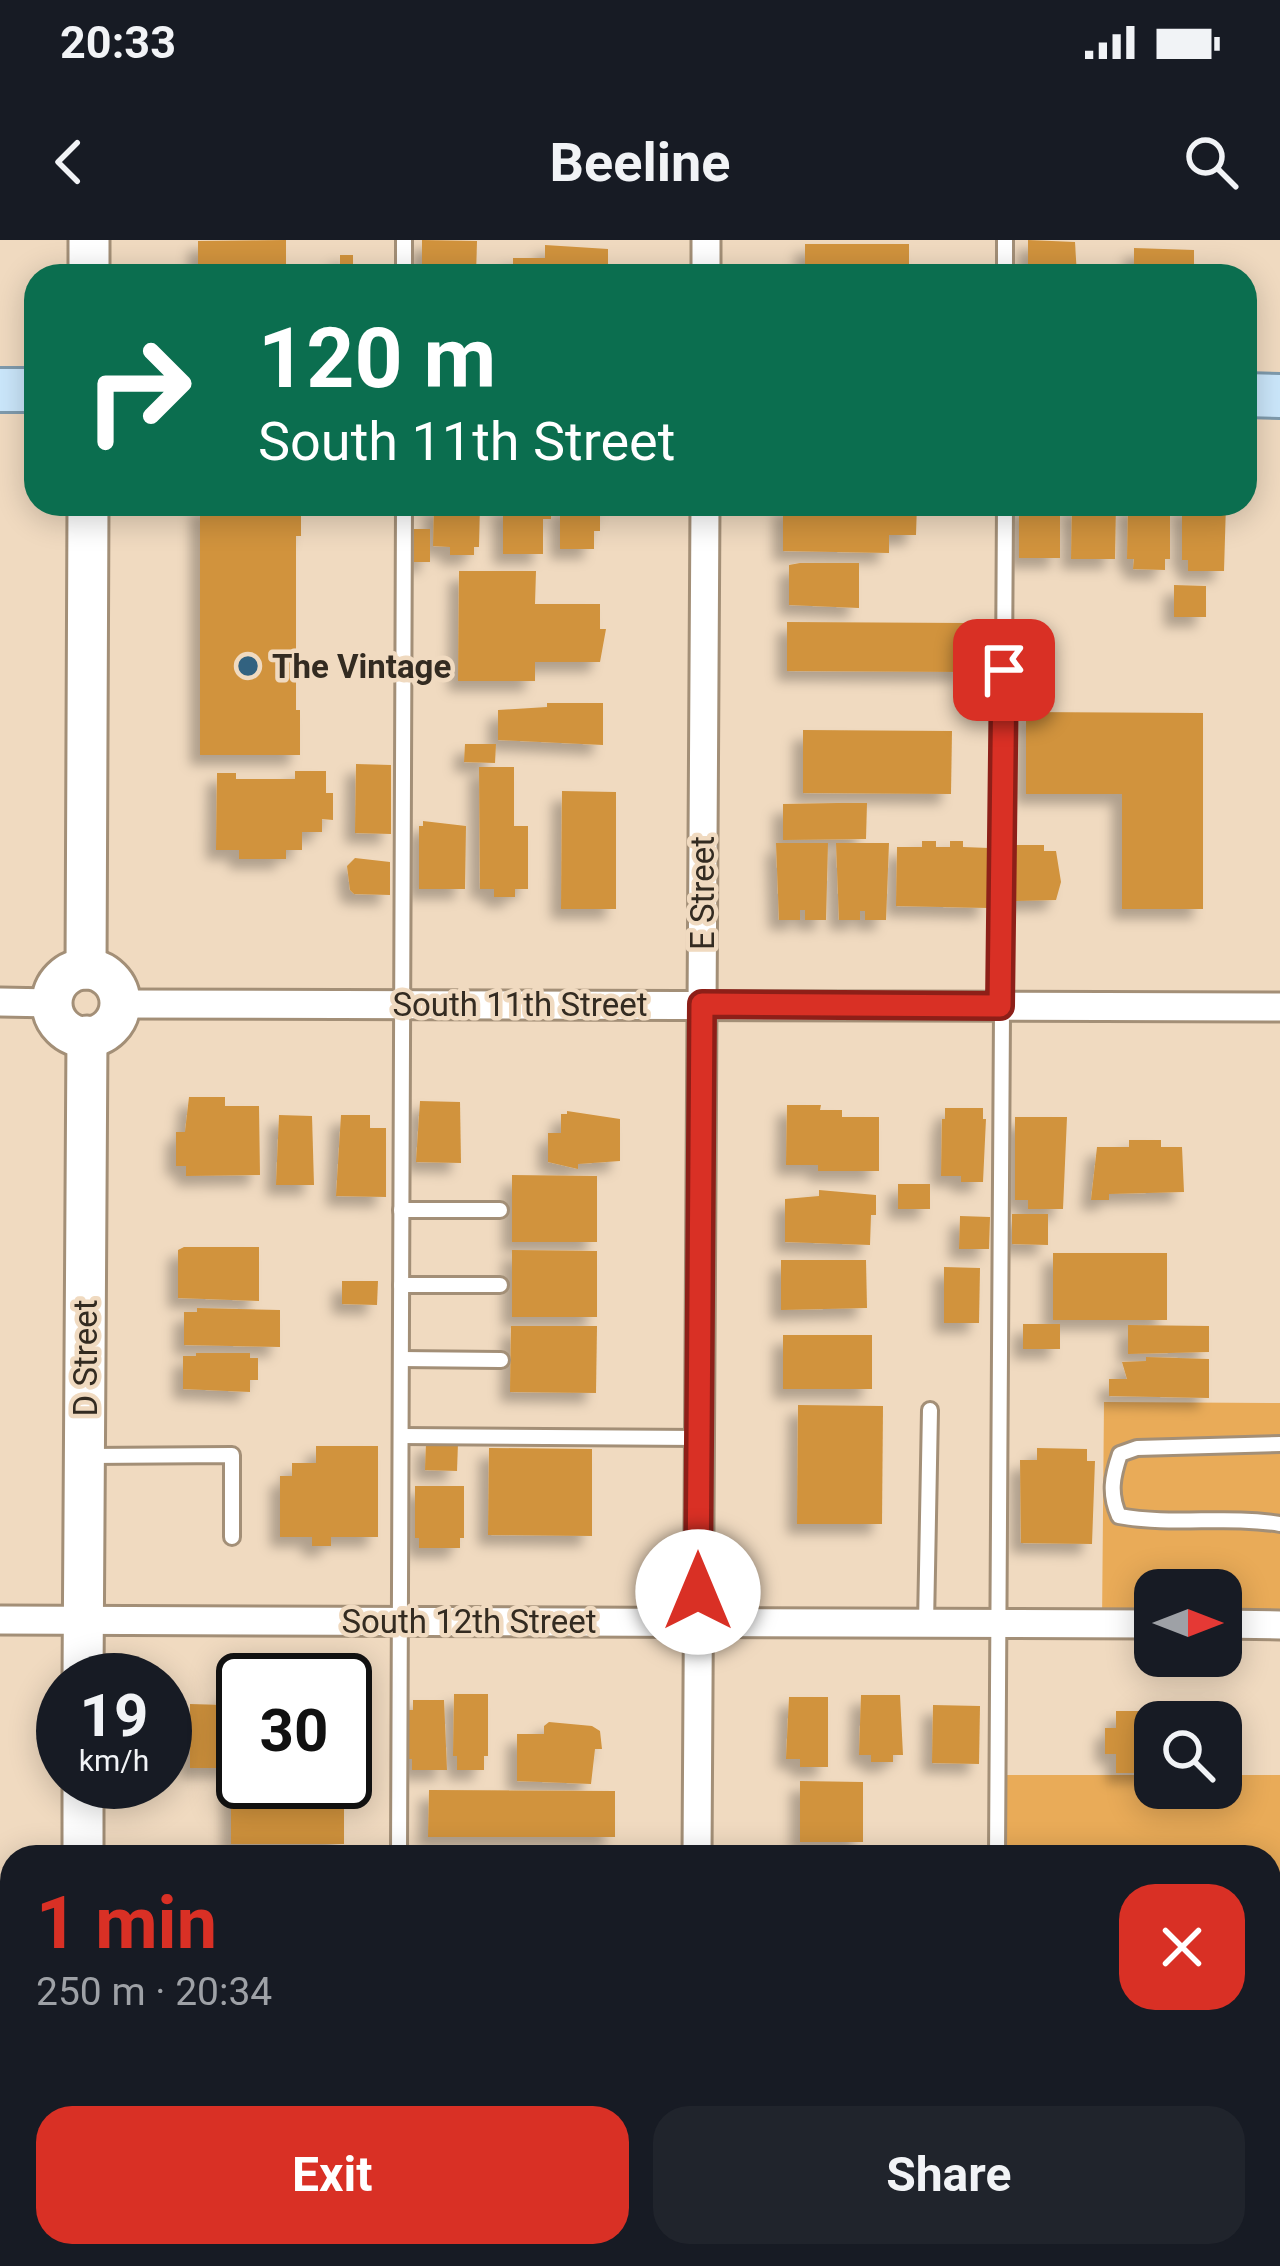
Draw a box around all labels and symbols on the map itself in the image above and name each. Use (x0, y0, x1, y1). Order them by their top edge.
pin (953, 619, 1055, 721)
place label: The Vintage (272, 647, 451, 686)
marker: The Vintage (235, 653, 261, 679)
street label: E Street (683, 836, 722, 950)
street label: South 11th Street (392, 985, 648, 1024)
street label: D Street (66, 1300, 105, 1416)
position arrow (635, 1529, 761, 1655)
north arrow (1134, 1569, 1242, 1677)
street label: South 12th Street (341, 1602, 597, 1641)
speed limit sign: 30 (216, 1653, 372, 1809)

